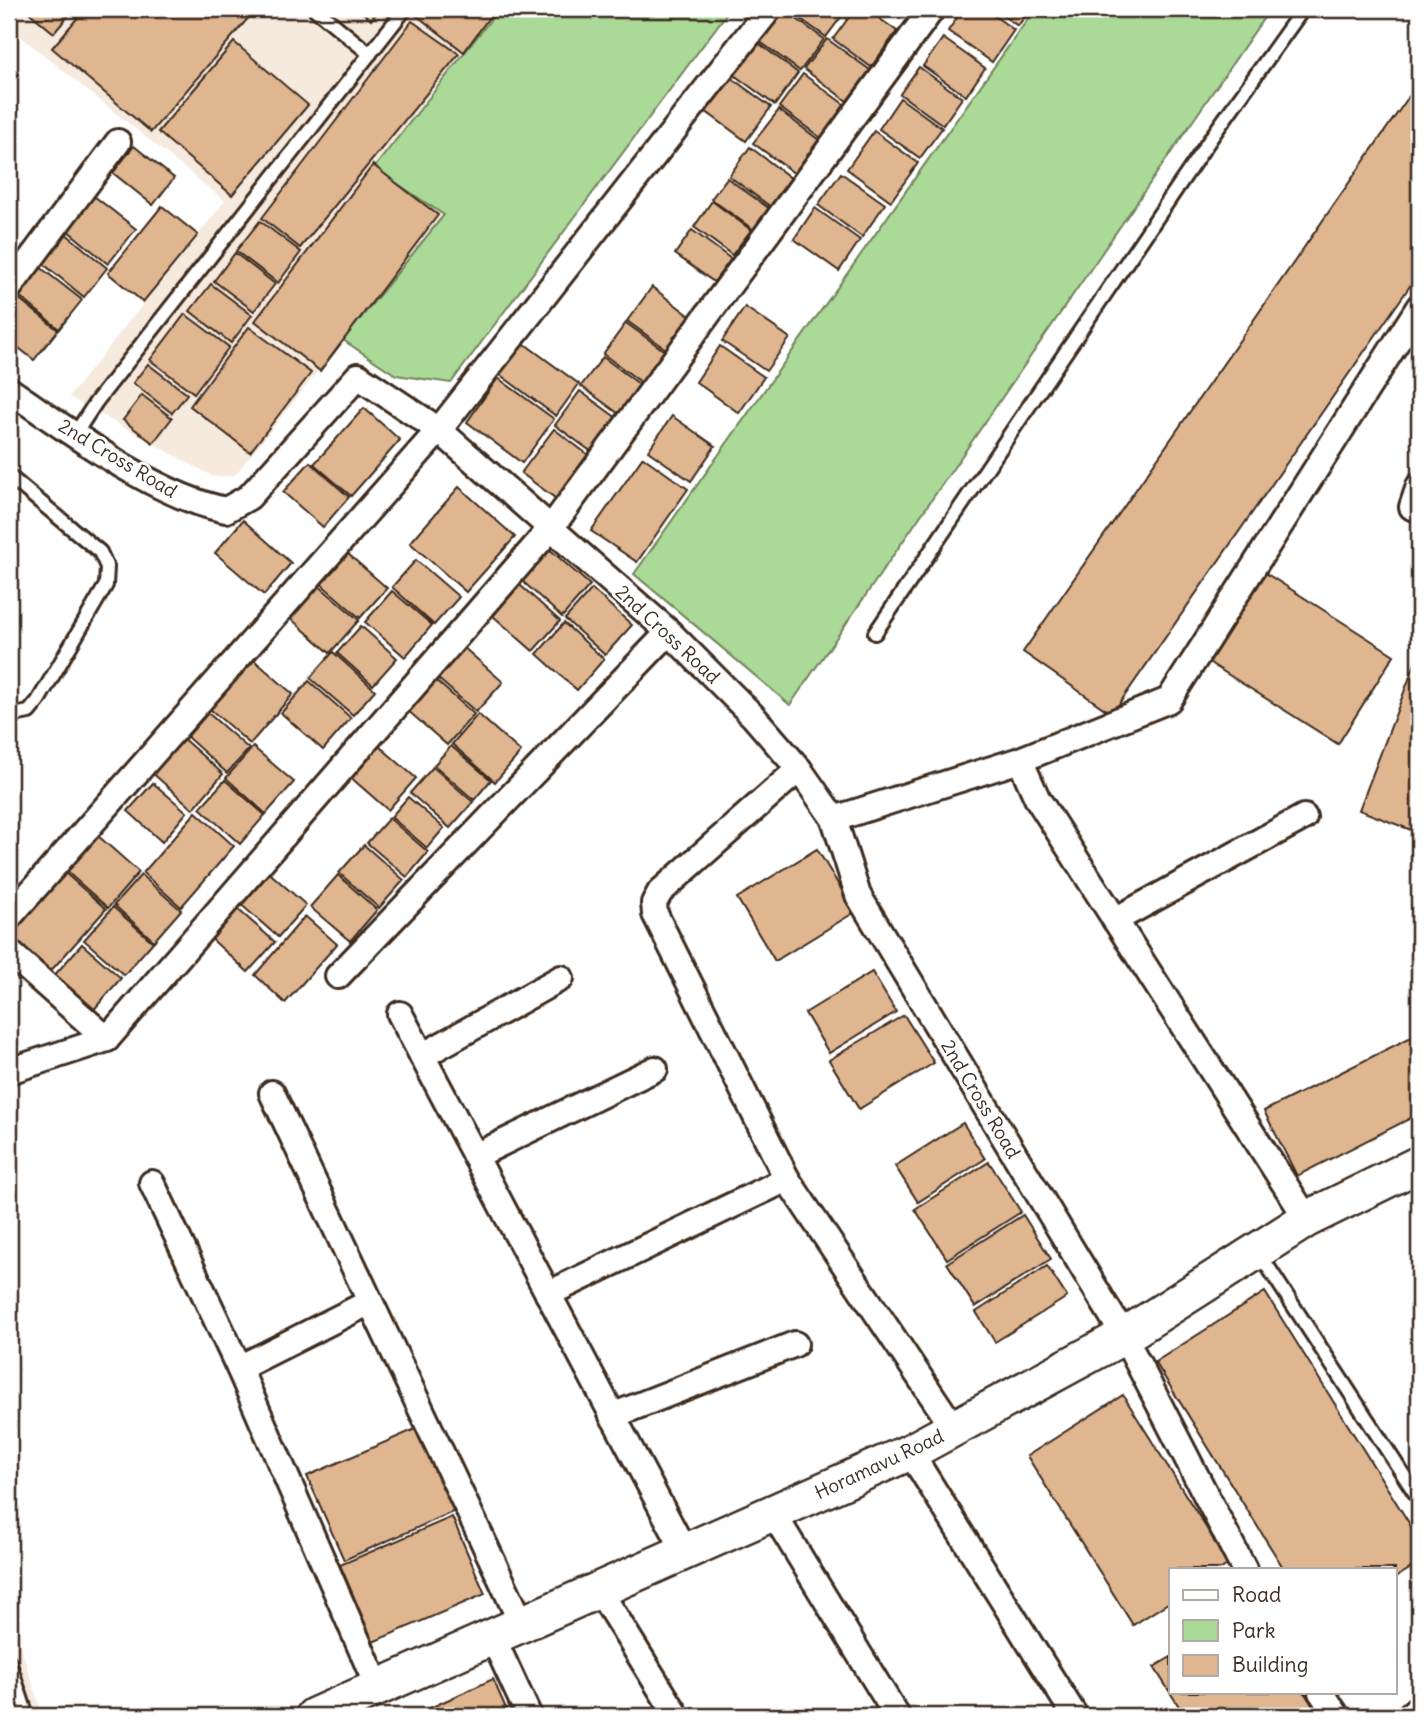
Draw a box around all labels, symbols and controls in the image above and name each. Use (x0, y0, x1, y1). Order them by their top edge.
street label: 2nd Cross Road (54, 413, 182, 503)
street label: 2nd Cross Road (611, 579, 725, 689)
street label: 2nd Cross Road (936, 1035, 1026, 1163)
street label: Horamavu Road (811, 1424, 947, 1504)
legend (1169, 1568, 1396, 1694)
text: Road (1232, 1581, 1281, 1608)
text: Park (1232, 1617, 1275, 1644)
text: Building (1232, 1651, 1308, 1678)

